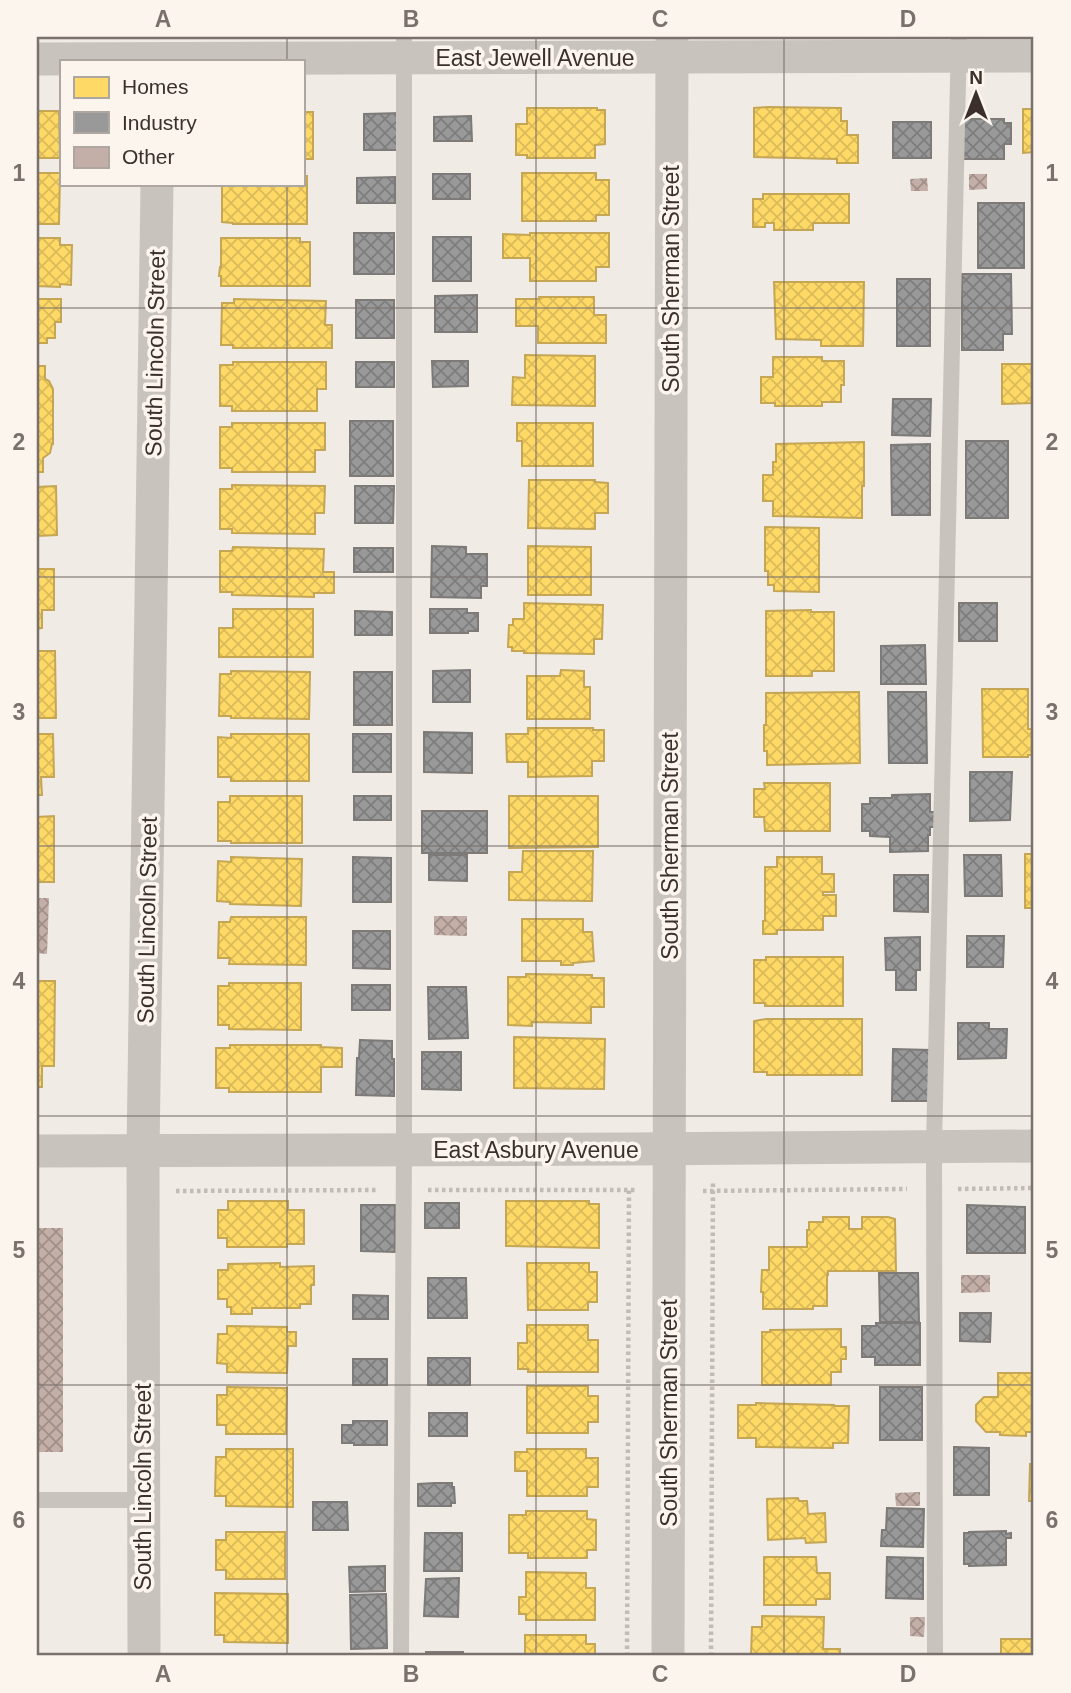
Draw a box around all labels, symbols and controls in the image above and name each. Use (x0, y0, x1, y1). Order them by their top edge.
text: A (155, 6, 171, 32)
text: B (403, 6, 419, 32)
text: C (652, 6, 668, 32)
text: D (900, 6, 916, 32)
street label: East Jewell Avenue (435, 45, 635, 71)
legend (60, 60, 304, 186)
north arrow (942, 60, 1012, 130)
text: N (969, 67, 983, 88)
text: Homes (122, 75, 189, 98)
text: Industry (122, 111, 197, 134)
text: Other (122, 145, 175, 168)
text: 1 (13, 160, 26, 186)
text: 1 (1046, 160, 1059, 186)
street label: South Sherman Street (658, 165, 684, 393)
street label: South Lincoln Street (140, 249, 170, 457)
text: 2 (13, 429, 25, 455)
text: 2 (1046, 429, 1058, 455)
text: 3 (13, 699, 25, 725)
text: 3 (1046, 699, 1058, 725)
street label: South Sherman Street (657, 732, 683, 960)
street label: South Lincoln Street (132, 816, 162, 1024)
text: 4 (13, 968, 26, 994)
text: 4 (1046, 968, 1059, 994)
street label: East Asbury Avenue (433, 1137, 639, 1163)
text: 5 (13, 1237, 26, 1263)
text: 5 (1046, 1237, 1059, 1263)
street label: South Sherman Street (656, 1299, 682, 1527)
street label: South Lincoln Street (130, 1383, 156, 1591)
text: 6 (13, 1507, 25, 1533)
text: 6 (1046, 1507, 1058, 1533)
text: A (155, 1661, 171, 1687)
text: B (403, 1661, 419, 1687)
text: C (652, 1661, 668, 1687)
text: D (900, 1661, 916, 1687)

